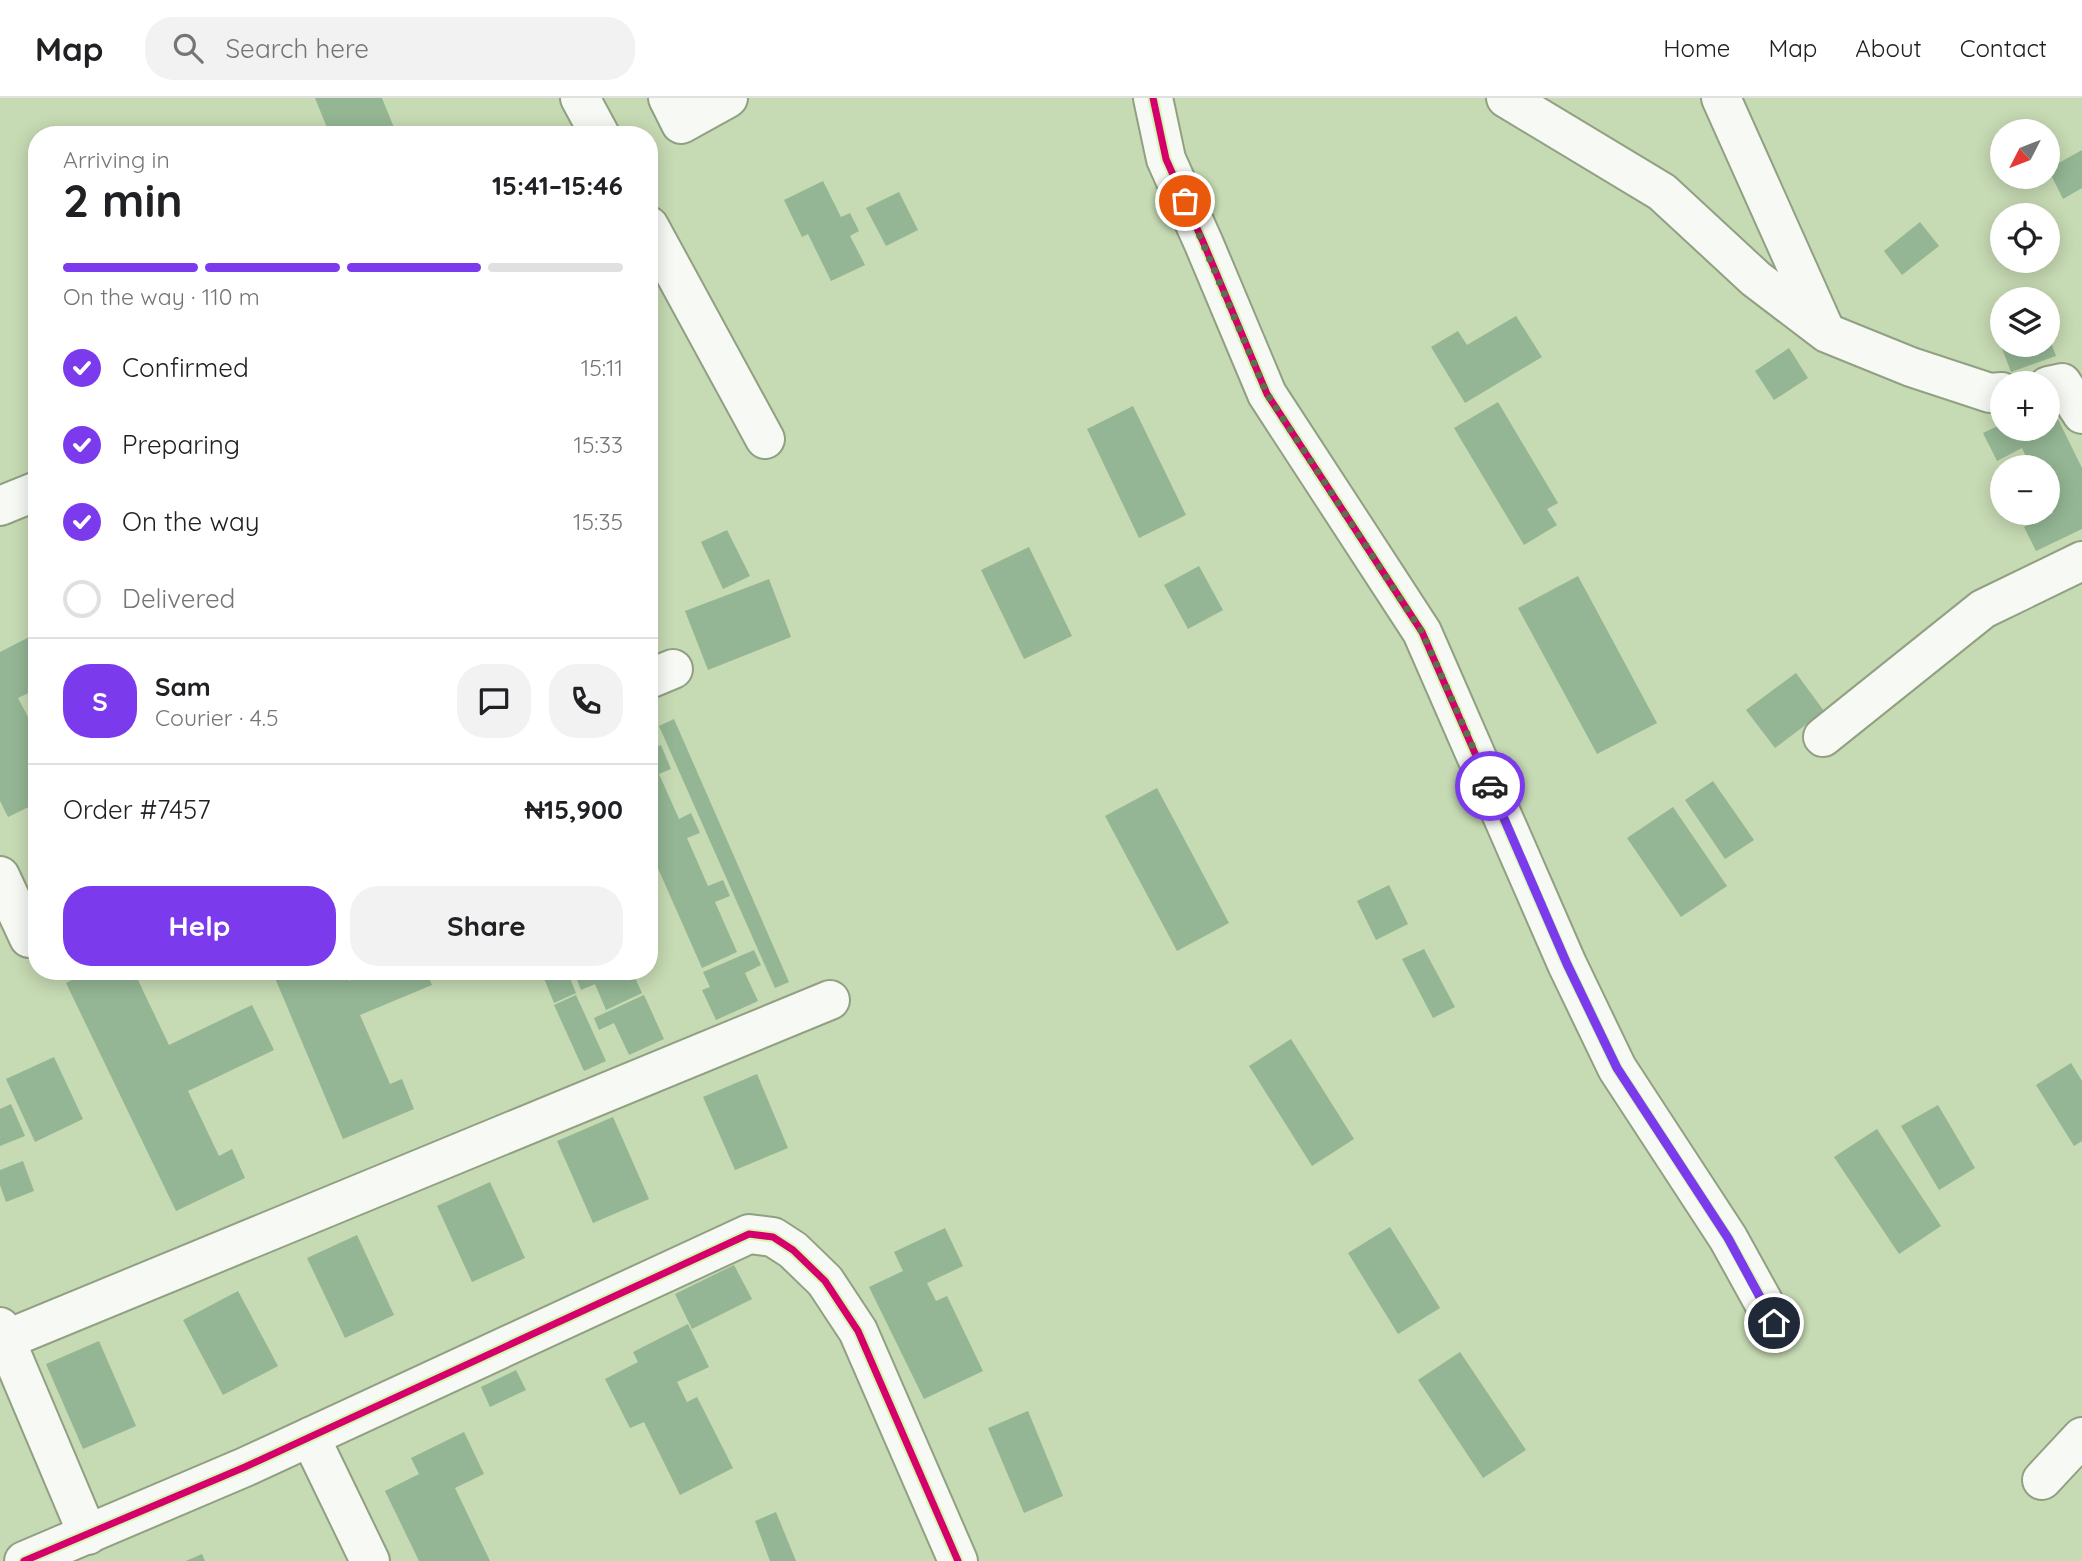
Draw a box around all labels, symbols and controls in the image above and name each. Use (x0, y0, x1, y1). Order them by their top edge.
search box (145, 17, 635, 80)
text: Map (35, 28, 103, 69)
icon: search (169, 29, 207, 67)
text: Search here (225, 32, 369, 65)
text: Home (1663, 33, 1730, 63)
text: Map (1768, 33, 1817, 63)
text: About (1855, 33, 1922, 63)
text: Contact (1960, 33, 2047, 63)
north arrow (1990, 119, 2060, 189)
map controls (1990, 119, 2060, 525)
text: Arriving in (63, 145, 170, 174)
text: 15:41–15:46 (492, 169, 623, 202)
text: 2 min (63, 171, 183, 229)
pin (1155, 171, 1215, 231)
icon: bag (1166, 182, 1204, 220)
button: locate (1990, 203, 2060, 273)
text: On the way · 110 m (63, 282, 260, 311)
button: layers (1990, 287, 2060, 357)
icon: check (63, 349, 101, 387)
text: Confirmed (122, 351, 249, 384)
text: 15:11 (581, 353, 623, 382)
button: + (1990, 371, 2060, 441)
icon: check (63, 426, 101, 464)
text: Preparing (122, 428, 240, 461)
text: 15:33 (574, 430, 623, 459)
button: − (1990, 455, 2060, 525)
icon: check (63, 503, 101, 541)
text: On the way (122, 505, 260, 538)
text: 15:35 (573, 507, 623, 536)
text: Delivered (122, 582, 235, 615)
button: chat (457, 664, 531, 738)
button: phone (549, 664, 623, 738)
text: Sam (155, 670, 211, 703)
text: S (92, 685, 108, 718)
text: Courier · 4.5 (155, 703, 279, 732)
courier (1455, 751, 1525, 821)
icon: car (1471, 767, 1509, 805)
text: Order #7457 (63, 793, 211, 826)
text: ₦15,900 (525, 793, 623, 826)
button: Help (63, 886, 336, 966)
button: Share (350, 886, 623, 966)
pin (1744, 1293, 1804, 1353)
icon: home (1755, 1304, 1793, 1342)

